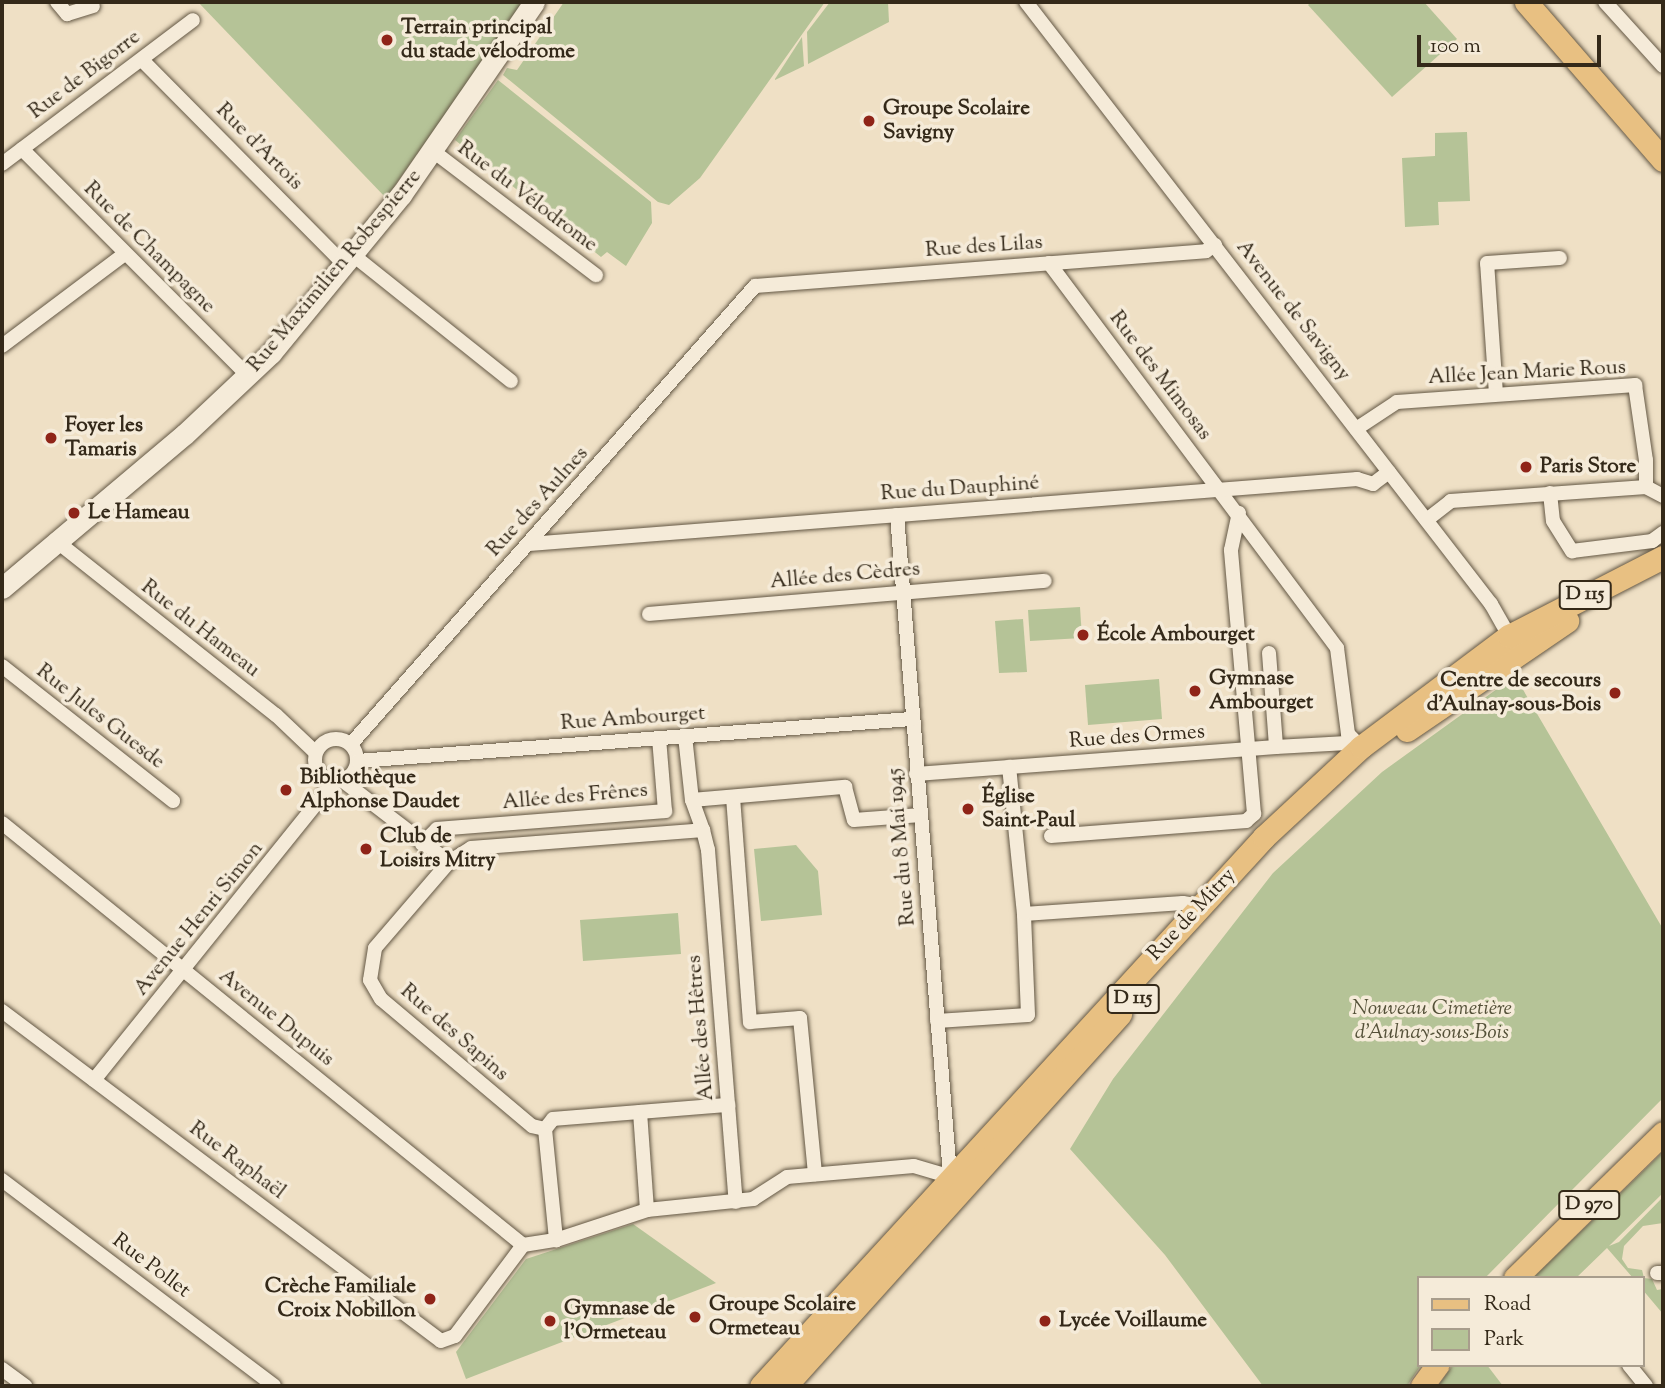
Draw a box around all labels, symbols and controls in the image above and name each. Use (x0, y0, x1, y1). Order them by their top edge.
place label: Terrain principal du stade vélodrome (401, 15, 575, 65)
scale bar (1420, 21, 1604, 65)
street label: Rue de Bigorre (24, 25, 146, 125)
marker: Terrain principal du stade vélodrome (379, 32, 395, 48)
text: 100 m (1430, 32, 1481, 62)
place label: Groupe Scolaire Savigny (883, 96, 1030, 146)
street label: Rue d'Artois (210, 98, 308, 196)
marker: Groupe Scolaire Savigny (861, 113, 877, 129)
street label: Rue du Vélodrome (452, 136, 602, 258)
street label: Rue Maximilien Robespierre (243, 164, 427, 378)
street label: Rue de Champagne (78, 177, 220, 319)
street label: Rue des Lilas (925, 230, 1043, 264)
street label: Avenue de Savigny (1230, 236, 1356, 386)
street label: Rue des Mimosas (1103, 306, 1217, 446)
street label: Allée Jean Marie Rous (1427, 355, 1627, 391)
place label: Foyer les Tamaris (65, 413, 143, 463)
marker: Foyer les Tamaris (43, 430, 59, 446)
street label: Rue des Aulnes (482, 442, 594, 562)
place label: Paris Store (1540, 454, 1636, 480)
marker: Paris Store (1518, 459, 1534, 475)
street label: Rue du Dauphiné (880, 471, 1040, 507)
place label: Le Hameau (88, 500, 190, 526)
marker: Le Hameau (66, 505, 82, 521)
street label: Allée des Cèdres (769, 557, 921, 595)
street label: Rue du Hameau (136, 575, 264, 683)
road number: D 115 (1557, 580, 1613, 610)
place label: École Ambourget (1097, 622, 1255, 648)
marker: École Ambourget (1075, 627, 1091, 643)
street label: Rue Jules Guesde (31, 659, 169, 775)
place label: Gymnase Ambourget (1209, 666, 1313, 716)
place label: Centre de secours d'Aulnay-sous-Bois (1427, 668, 1601, 718)
marker: Gymnase Ambourget (1187, 683, 1203, 699)
marker: Centre de secours d'Aulnay-sous-Bois (1607, 685, 1623, 701)
street label: Rue Ambourget (560, 701, 706, 737)
street label: Rue des Ormes (1068, 720, 1206, 754)
place label: Bibliothèque Alphonse Daudet (300, 765, 459, 815)
street label: Rue du 8 Mai 1945 (883, 767, 921, 927)
street label: Allée des Frênes (501, 778, 649, 816)
marker: Bibliothèque Alphonse Daudet (278, 782, 294, 798)
place label: Église Saint-Paul (982, 784, 1076, 834)
marker: Église Saint-Paul (960, 801, 976, 817)
place label: Club de Loisirs Mitry (380, 824, 495, 874)
street label: Avenue Henri Simon (129, 837, 269, 1001)
marker: Club de Loisirs Mitry (358, 841, 374, 857)
street label: Rue de Mitry (1143, 863, 1241, 967)
street label: Allée des Hêtres (682, 954, 720, 1102)
street label: Avenue Dupuis (213, 964, 339, 1072)
street label: Rue des Sapins (395, 979, 513, 1087)
road number: D 115 (1105, 984, 1161, 1015)
park label: Nouveau Cimetière d'Aulnay-sous-Bois (1352, 996, 1512, 1046)
street label: Rue Raphaël (184, 1117, 290, 1205)
road number: D 970 (1558, 1190, 1620, 1220)
street label: Rue Pollet (107, 1228, 195, 1304)
place label: Crèche Familiale Croix Nobillon (265, 1274, 416, 1324)
legend (1416, 1276, 1644, 1367)
text: Road (1484, 1290, 1531, 1320)
marker: Crèche Familiale Croix Nobillon (422, 1291, 438, 1307)
place label: Groupe Scolaire Ormeteau (709, 1292, 856, 1342)
place label: Gymnase de l'Ormeteau (564, 1296, 675, 1346)
place label: Lycée Voillaume (1059, 1308, 1207, 1334)
marker: Groupe Scolaire Ormeteau (687, 1309, 703, 1325)
marker: Gymnase de l'Ormeteau (542, 1313, 558, 1329)
marker: Lycée Voillaume (1037, 1313, 1053, 1329)
text: Park (1484, 1325, 1524, 1355)

